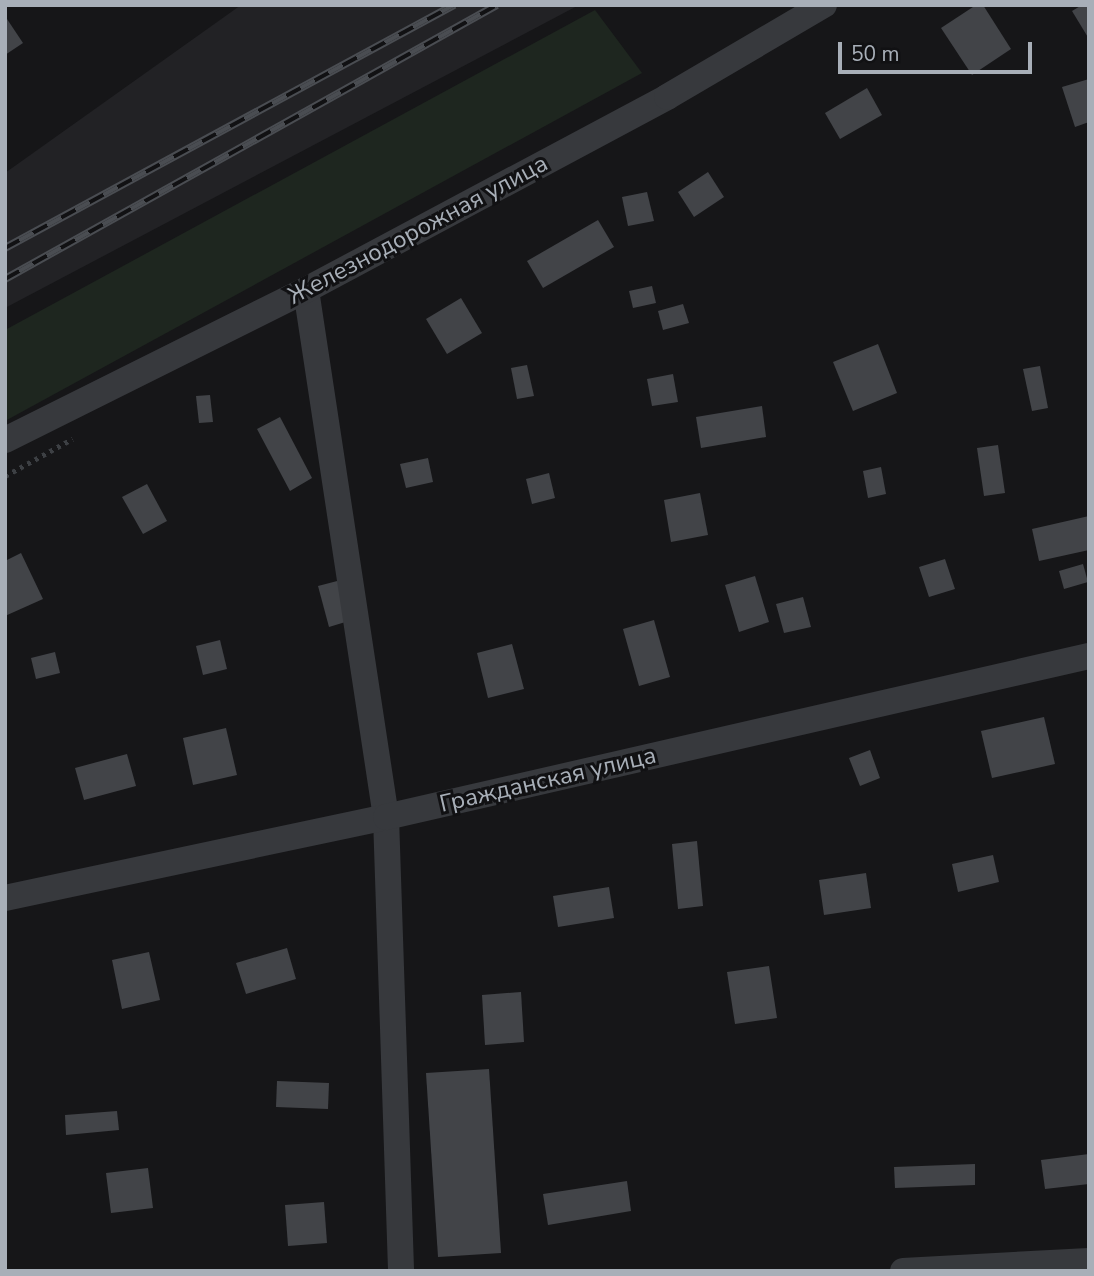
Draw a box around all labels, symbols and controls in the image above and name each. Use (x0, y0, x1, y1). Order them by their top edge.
scale bar (842, 28, 1036, 72)
text: 50 m (851, 40, 900, 68)
street label: Железнодорожная улица (283, 149, 553, 311)
street label: Гражданская улица (437, 741, 659, 819)

